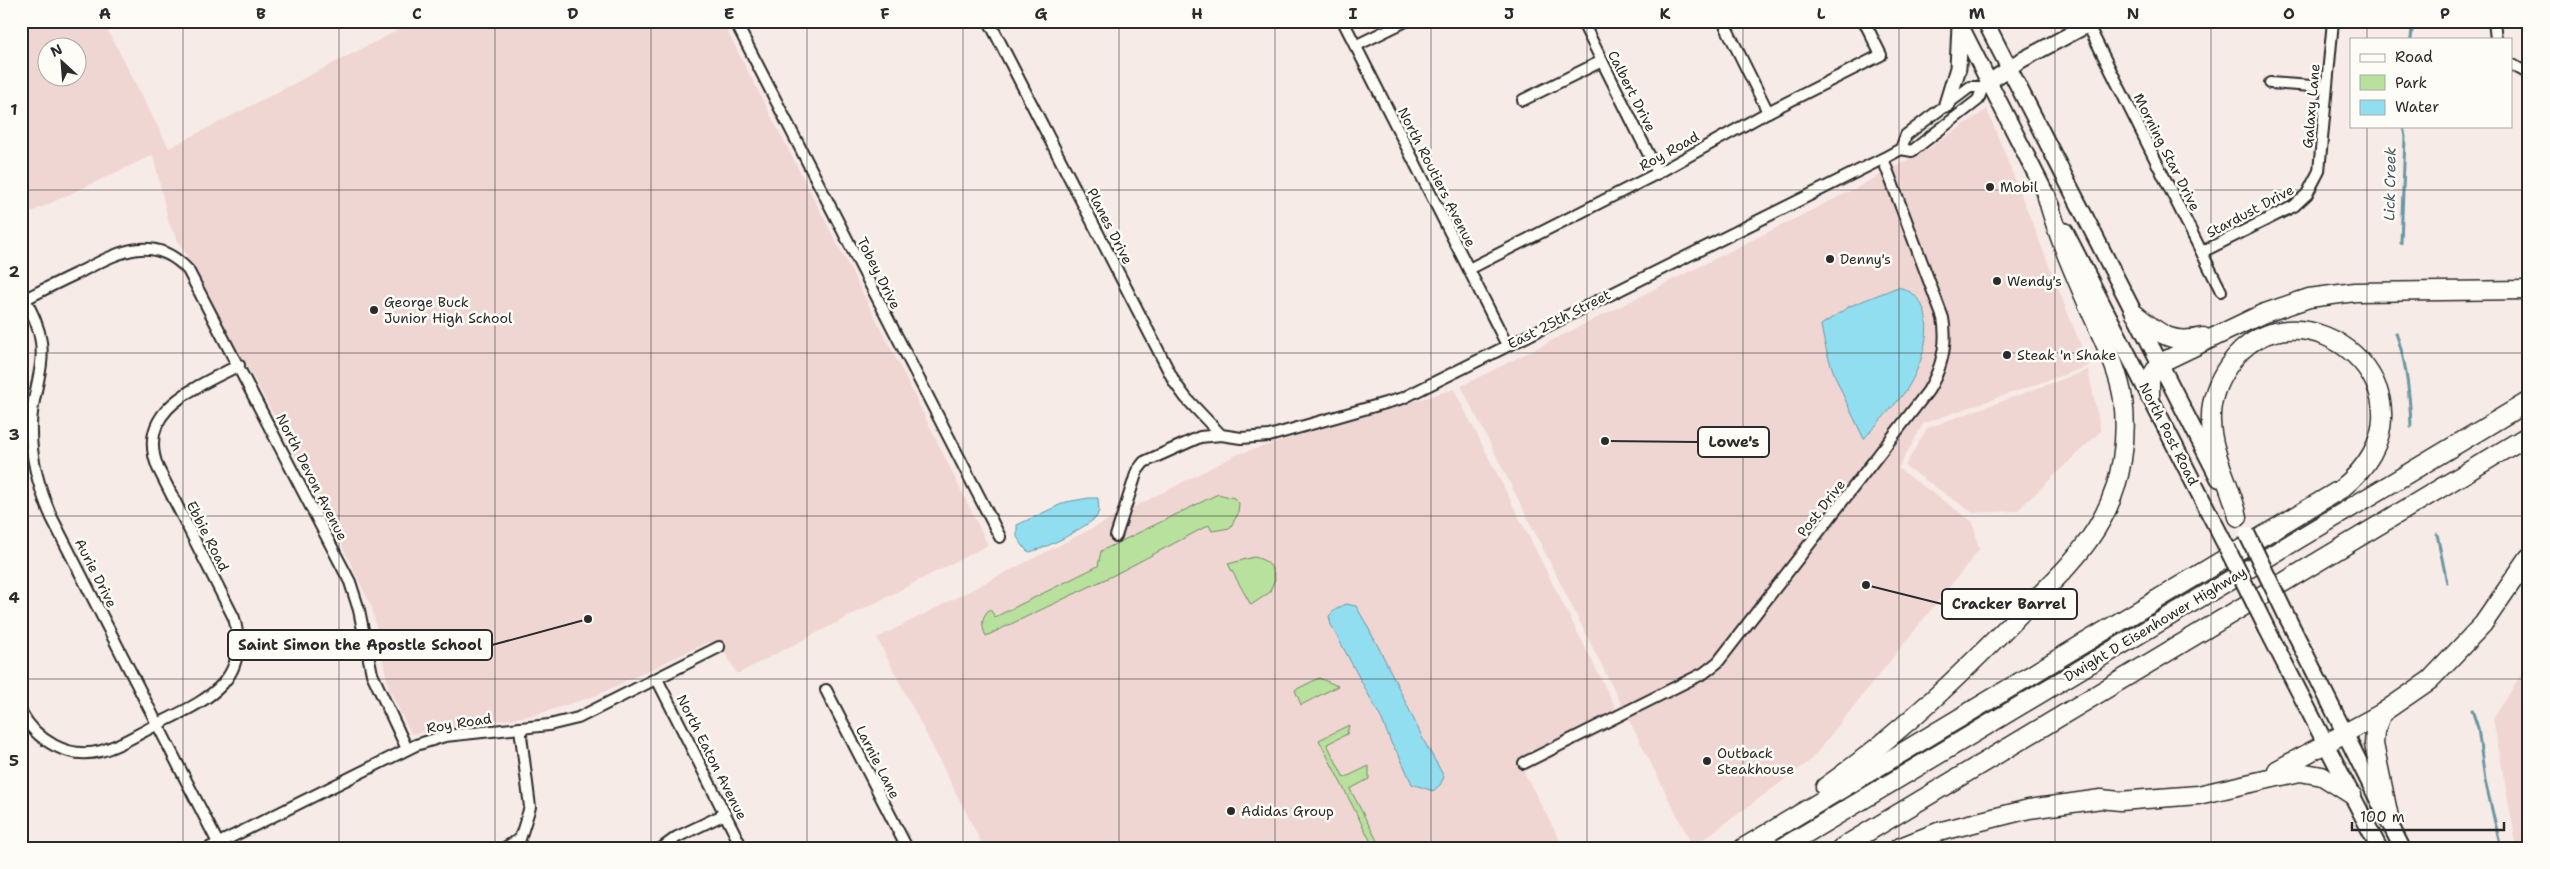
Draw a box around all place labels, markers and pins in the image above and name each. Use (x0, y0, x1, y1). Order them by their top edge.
place label: Mobil (2000, 178, 2039, 196)
marker: Mobil (1984, 181, 1996, 193)
place label: Denny's (1840, 250, 1891, 268)
marker: Denny's (1824, 253, 1836, 265)
place label: Wendy's (2007, 272, 2062, 290)
marker: Wendy's (1991, 275, 2003, 287)
place label: George Buck Junior High School (384, 293, 513, 327)
marker: George Buck Junior High School (368, 304, 380, 316)
place label: Steak 'n Shake (2017, 346, 2117, 364)
marker: Steak 'n Shake (2001, 349, 2013, 361)
callout: Lowe's (1698, 427, 1769, 457)
callout: Cracker Barrel (1942, 589, 2077, 619)
callout: Saint Simon the Apostle School (228, 630, 492, 660)
place label: Outback Steakhouse (1717, 744, 1794, 778)
marker: Outback Steakhouse (1701, 755, 1713, 767)
place label: Adidas Group (1241, 802, 1334, 820)
marker: Adidas Group (1225, 805, 1237, 817)

